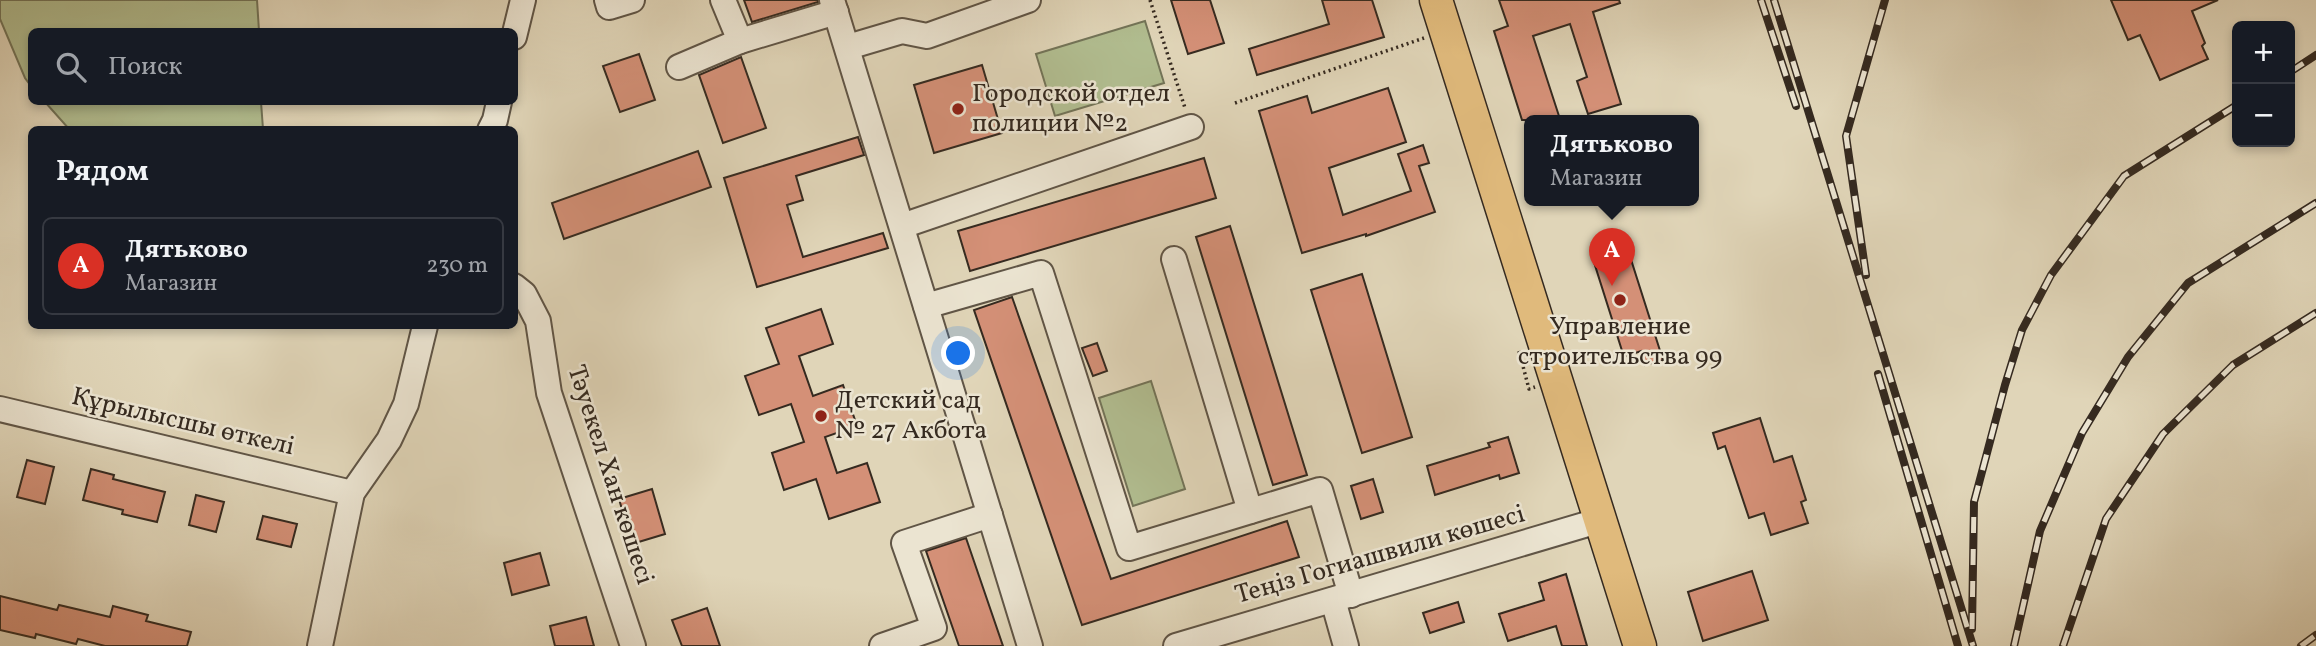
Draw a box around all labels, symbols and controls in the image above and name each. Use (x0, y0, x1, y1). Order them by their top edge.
map controls (2232, 21, 2295, 147)
button: + (2232, 21, 2295, 84)
search box (28, 28, 518, 105)
icon: search (52, 48, 90, 86)
text: Поиск (108, 49, 182, 85)
place label: Городской отдел полиции №2 (972, 76, 1170, 142)
button: − (2232, 84, 2295, 147)
marker: Городской отдел полиции №2 (950, 101, 966, 117)
popup (1524, 115, 1699, 206)
text: Дятьково (1550, 127, 1673, 163)
text: Рядом (56, 151, 149, 193)
text: Магазин (1550, 163, 1642, 195)
pin: A (1589, 228, 1635, 286)
text: Дятьково (125, 232, 248, 268)
text: A (73, 250, 89, 282)
text: 230 m (426, 250, 488, 282)
text: Магазин (125, 268, 217, 300)
marker: Управление строительства 99 (1612, 292, 1628, 308)
place label: Управление строительства 99 (1518, 309, 1722, 375)
your location (941, 336, 975, 370)
street label: Тәуекел Хан көшесі (558, 361, 662, 589)
street label: Құрылысшы өткелі (68, 379, 298, 465)
place label: Детский сад № 27 Акбота (835, 383, 987, 449)
marker: Детский сад № 27 Акбота (813, 408, 829, 424)
street label: Теңіз Гогиашвили көшесі (1231, 496, 1529, 614)

